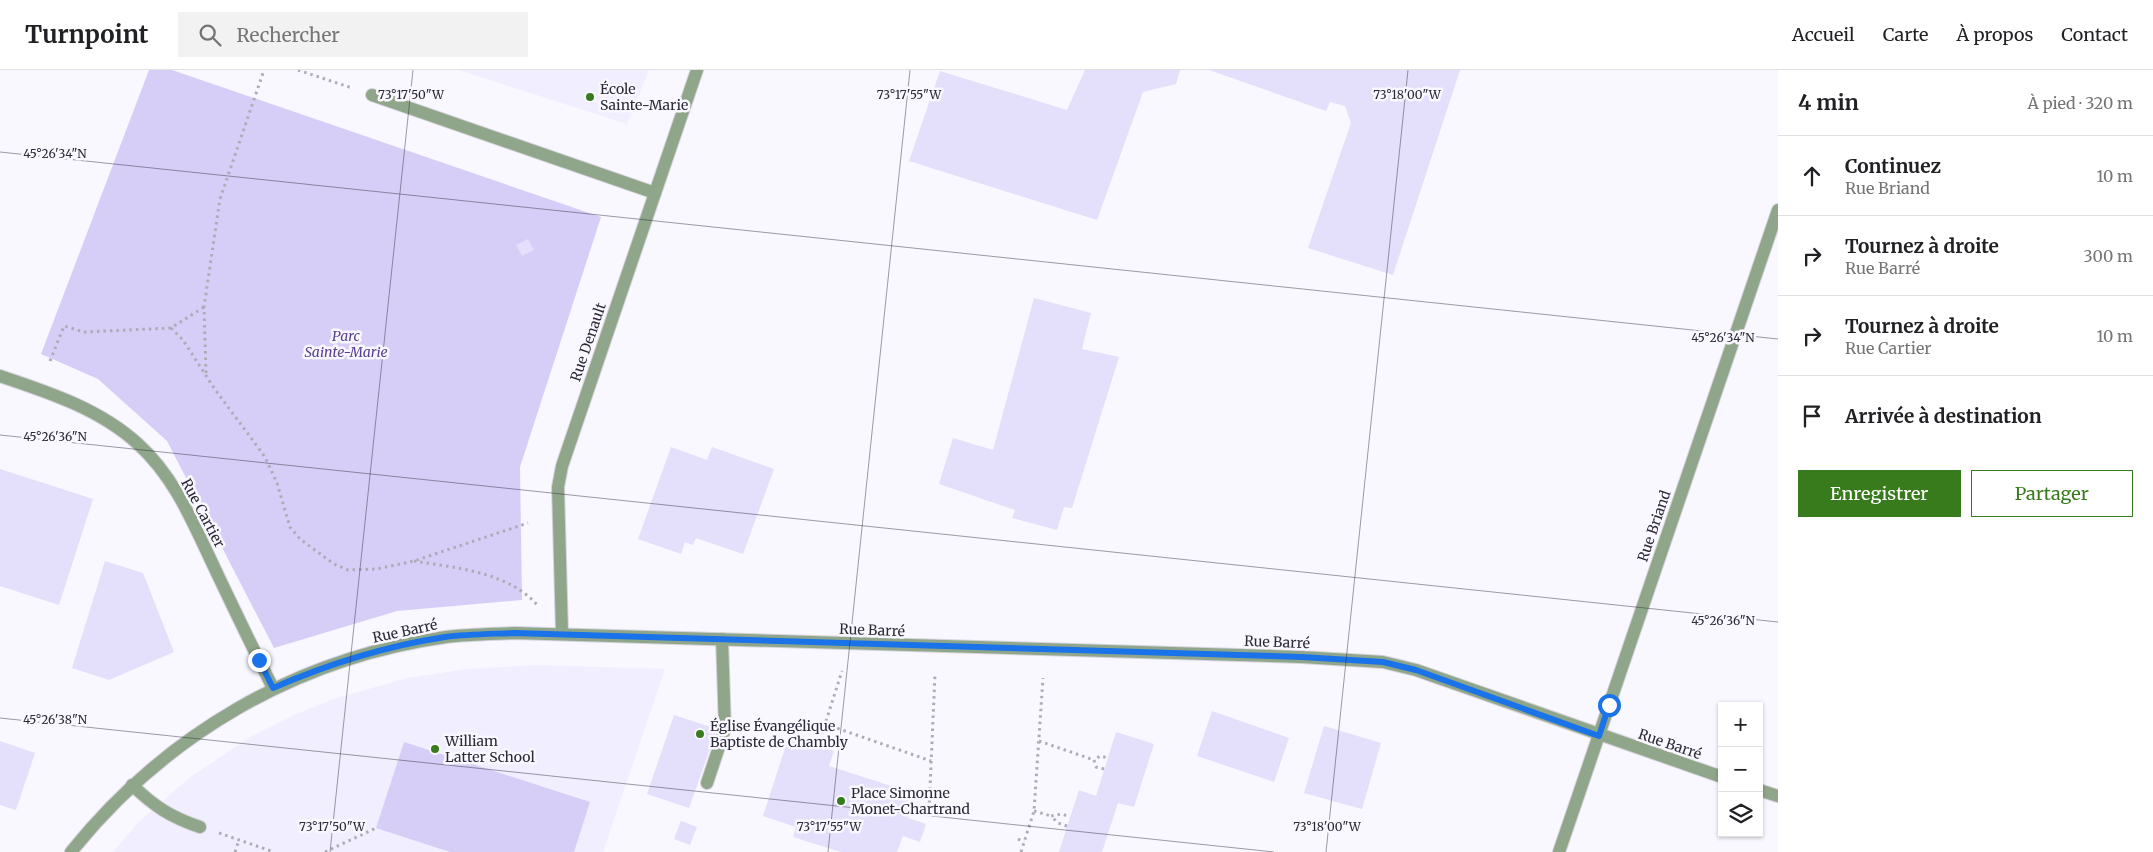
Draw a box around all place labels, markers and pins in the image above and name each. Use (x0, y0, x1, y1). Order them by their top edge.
place label: École Sainte-Marie (600, 80, 688, 114)
marker: École Sainte-Marie (584, 91, 596, 103)
place label: Église Évangélique Baptiste de Chambly (710, 717, 849, 751)
marker: Église Évangélique Baptiste de Chambly (694, 728, 706, 740)
place label: William Latter School (444, 732, 535, 766)
marker: William Latter School (429, 743, 441, 755)
place label: Place Simonne Monet-Chartrand (851, 784, 970, 818)
marker: Place Simonne Monet-Chartrand (835, 795, 847, 807)

